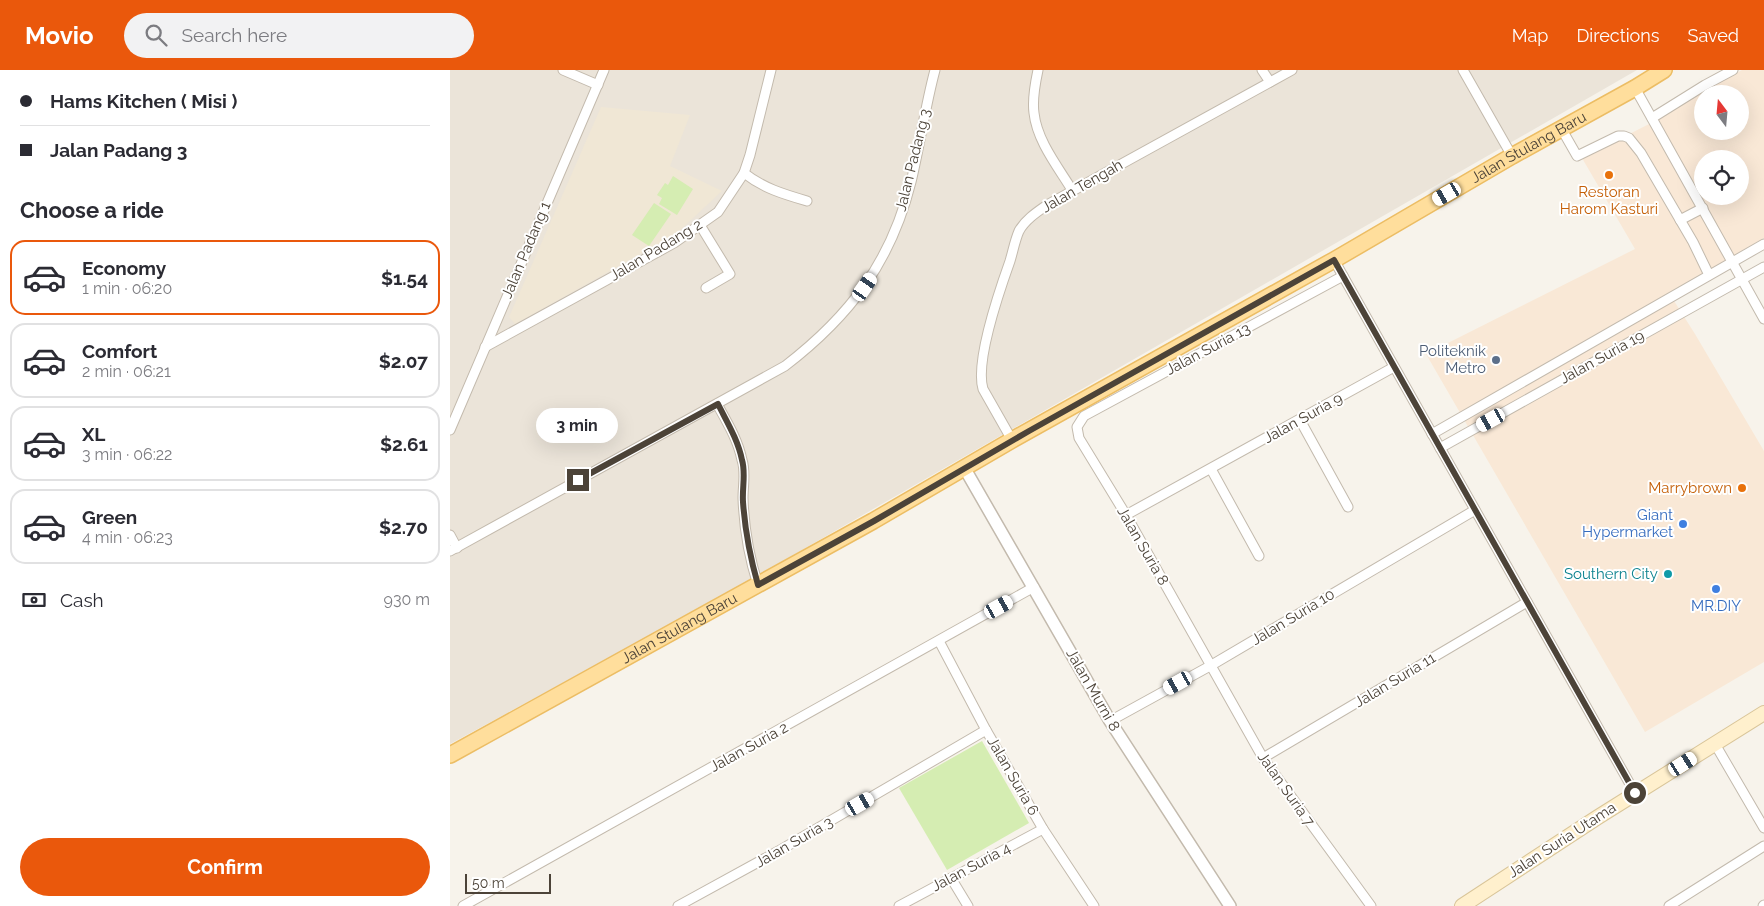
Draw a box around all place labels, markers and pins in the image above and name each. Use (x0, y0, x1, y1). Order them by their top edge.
marker: Restoran Harom Kasturi (1603, 169, 1615, 181)
place label: Restoran Harom Kasturi (1560, 183, 1658, 218)
place label: Politeknik Metro (1419, 342, 1486, 377)
marker: Politeknik Metro (1490, 354, 1502, 366)
place label: Marrybrown (1648, 479, 1732, 497)
marker: Marrybrown (1736, 482, 1748, 494)
place label: Giant Hypermarket (1582, 506, 1673, 541)
marker: Giant Hypermarket (1677, 518, 1689, 530)
place label: Southern City (1564, 565, 1658, 583)
marker: Southern City (1662, 568, 1674, 580)
marker: MR.DIY (1710, 583, 1722, 595)
place label: MR.DIY (1691, 597, 1741, 615)

